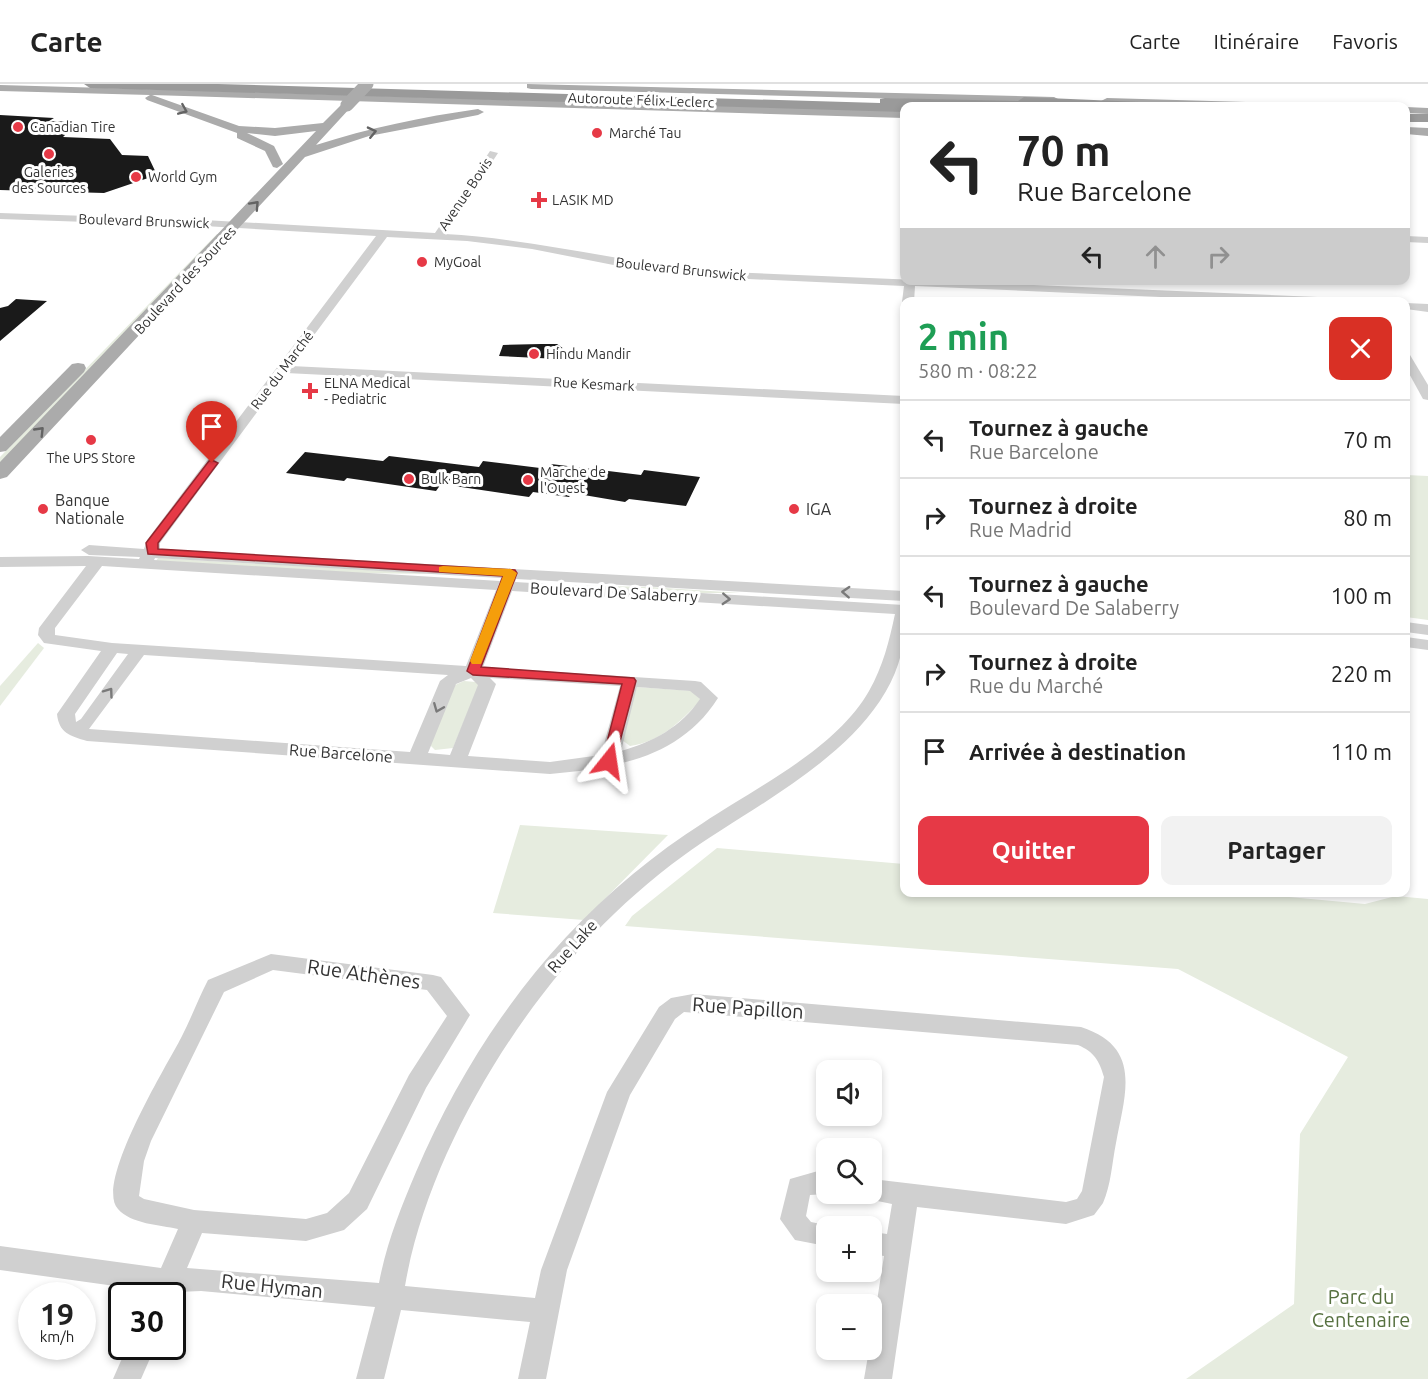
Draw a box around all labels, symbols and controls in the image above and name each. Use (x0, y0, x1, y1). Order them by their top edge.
text: Carte (30, 26, 103, 57)
text: Carte (1129, 29, 1181, 53)
text: Itinéraire (1214, 29, 1299, 53)
text: Favoris (1332, 29, 1398, 53)
street label: Autoroute Félix-Leclerc (568, 89, 715, 111)
one-way arrow (177, 102, 188, 114)
place label: Canadian Tire (30, 119, 115, 135)
marker: Canadian Tire (11, 120, 25, 134)
place label: Marché Tau (609, 125, 682, 141)
one-way arrow (367, 126, 377, 139)
marker: Marché Tau (590, 126, 604, 140)
icon: left (918, 126, 996, 204)
text: 70 m (1017, 127, 1111, 174)
marker: Galeries des Sources (42, 147, 56, 161)
street label: Avenue Bovis (435, 155, 495, 233)
place label: Galeries des Sources (12, 164, 86, 196)
place label: World Gym (148, 169, 217, 185)
marker: World Gym (129, 170, 143, 184)
text: Rue Barcelone (1017, 176, 1192, 206)
marker: LASIK MD (530, 191, 548, 209)
place label: LASIK MD (552, 192, 614, 208)
one-way arrow (248, 201, 259, 212)
street label: Boulevard Brunswick (78, 211, 210, 231)
street label: Boulevard des Sources (131, 223, 239, 337)
icon: left (1076, 240, 1109, 273)
icon: ahead (1139, 240, 1172, 273)
icon: right (1202, 240, 1235, 273)
place label: MyGoal (434, 254, 482, 270)
street label: Boulevard Brunswick (615, 254, 747, 284)
marker: MyGoal (415, 255, 429, 269)
text: 2 min (918, 316, 1009, 357)
button: close (1329, 317, 1392, 380)
street label: Rue du Marché (247, 328, 317, 412)
place label: Hindu Mandir (546, 346, 631, 362)
marker: Hindu Mandir (527, 347, 541, 361)
text: 580 m · 08:22 (918, 359, 1038, 382)
street label: Rue Kesmark (553, 374, 635, 394)
place label: ELNA Medical - Pediatric (324, 375, 410, 407)
marker: ELNA Medical - Pediatric (301, 382, 319, 400)
pin (186, 401, 237, 463)
icon: arrive (195, 410, 228, 443)
text: Tournez à gauche (969, 415, 1149, 440)
icon: left (918, 423, 951, 456)
text: 70 m (1343, 427, 1392, 452)
one-way arrow (33, 428, 44, 439)
marker: The UPS Store (84, 433, 98, 447)
text: Rue Barcelone (969, 440, 1099, 463)
place label: The UPS Store (46, 450, 136, 466)
place label: Marche de l'Ouest (540, 464, 606, 496)
place label: Bulk Barn (421, 471, 481, 487)
marker: Bulk Barn (402, 472, 416, 486)
marker: Marche de l'Ouest (521, 473, 535, 487)
place label: Banque Nationale (55, 491, 125, 527)
text: Tournez à droite (969, 493, 1138, 518)
place label: IGA (806, 500, 832, 518)
icon: right (918, 501, 951, 534)
marker: Banque Nationale (36, 502, 50, 516)
marker: IGA (787, 502, 801, 516)
text: 80 m (1343, 505, 1392, 530)
text: Rue Madrid (969, 518, 1072, 541)
text: Tournez à gauche (969, 571, 1149, 596)
street label: Boulevard De Salaberry (530, 579, 699, 605)
icon: left (918, 579, 951, 612)
text: 100 m (1331, 583, 1392, 608)
one-way arrow (842, 586, 851, 599)
one-way arrow (722, 592, 731, 605)
text: Boulevard De Salaberry (969, 596, 1179, 619)
text: Tournez à droite (969, 649, 1138, 674)
icon: right (918, 657, 951, 690)
text: 220 m (1331, 661, 1392, 686)
text: Rue du Marché (969, 674, 1103, 697)
one-way arrow (101, 688, 112, 699)
one-way arrow (433, 701, 445, 712)
position arrow (577, 729, 641, 793)
icon: arrive (918, 735, 951, 768)
text: Arrivée à destination (969, 739, 1186, 764)
text: 110 m (1331, 739, 1392, 764)
street label: Rue Barcelone (289, 740, 393, 766)
button: Quitter (918, 816, 1149, 885)
button: Partager (1161, 816, 1392, 885)
street label: Rue Lake (544, 916, 600, 976)
street label: Rue Athènes (306, 954, 422, 993)
street label: Rue Papillon (692, 992, 805, 1023)
map controls (816, 1060, 882, 1360)
button: sound (816, 1060, 882, 1126)
button: search (816, 1138, 882, 1204)
button: + (816, 1216, 882, 1282)
street label: Rue Hyman (220, 1269, 324, 1302)
speed limit sign: 30 (108, 1282, 186, 1360)
park label: Parc du Centenaire (1312, 1285, 1410, 1331)
button: − (816, 1294, 882, 1360)
text: 19 (40, 1297, 74, 1331)
text: km/h (40, 1328, 74, 1345)

